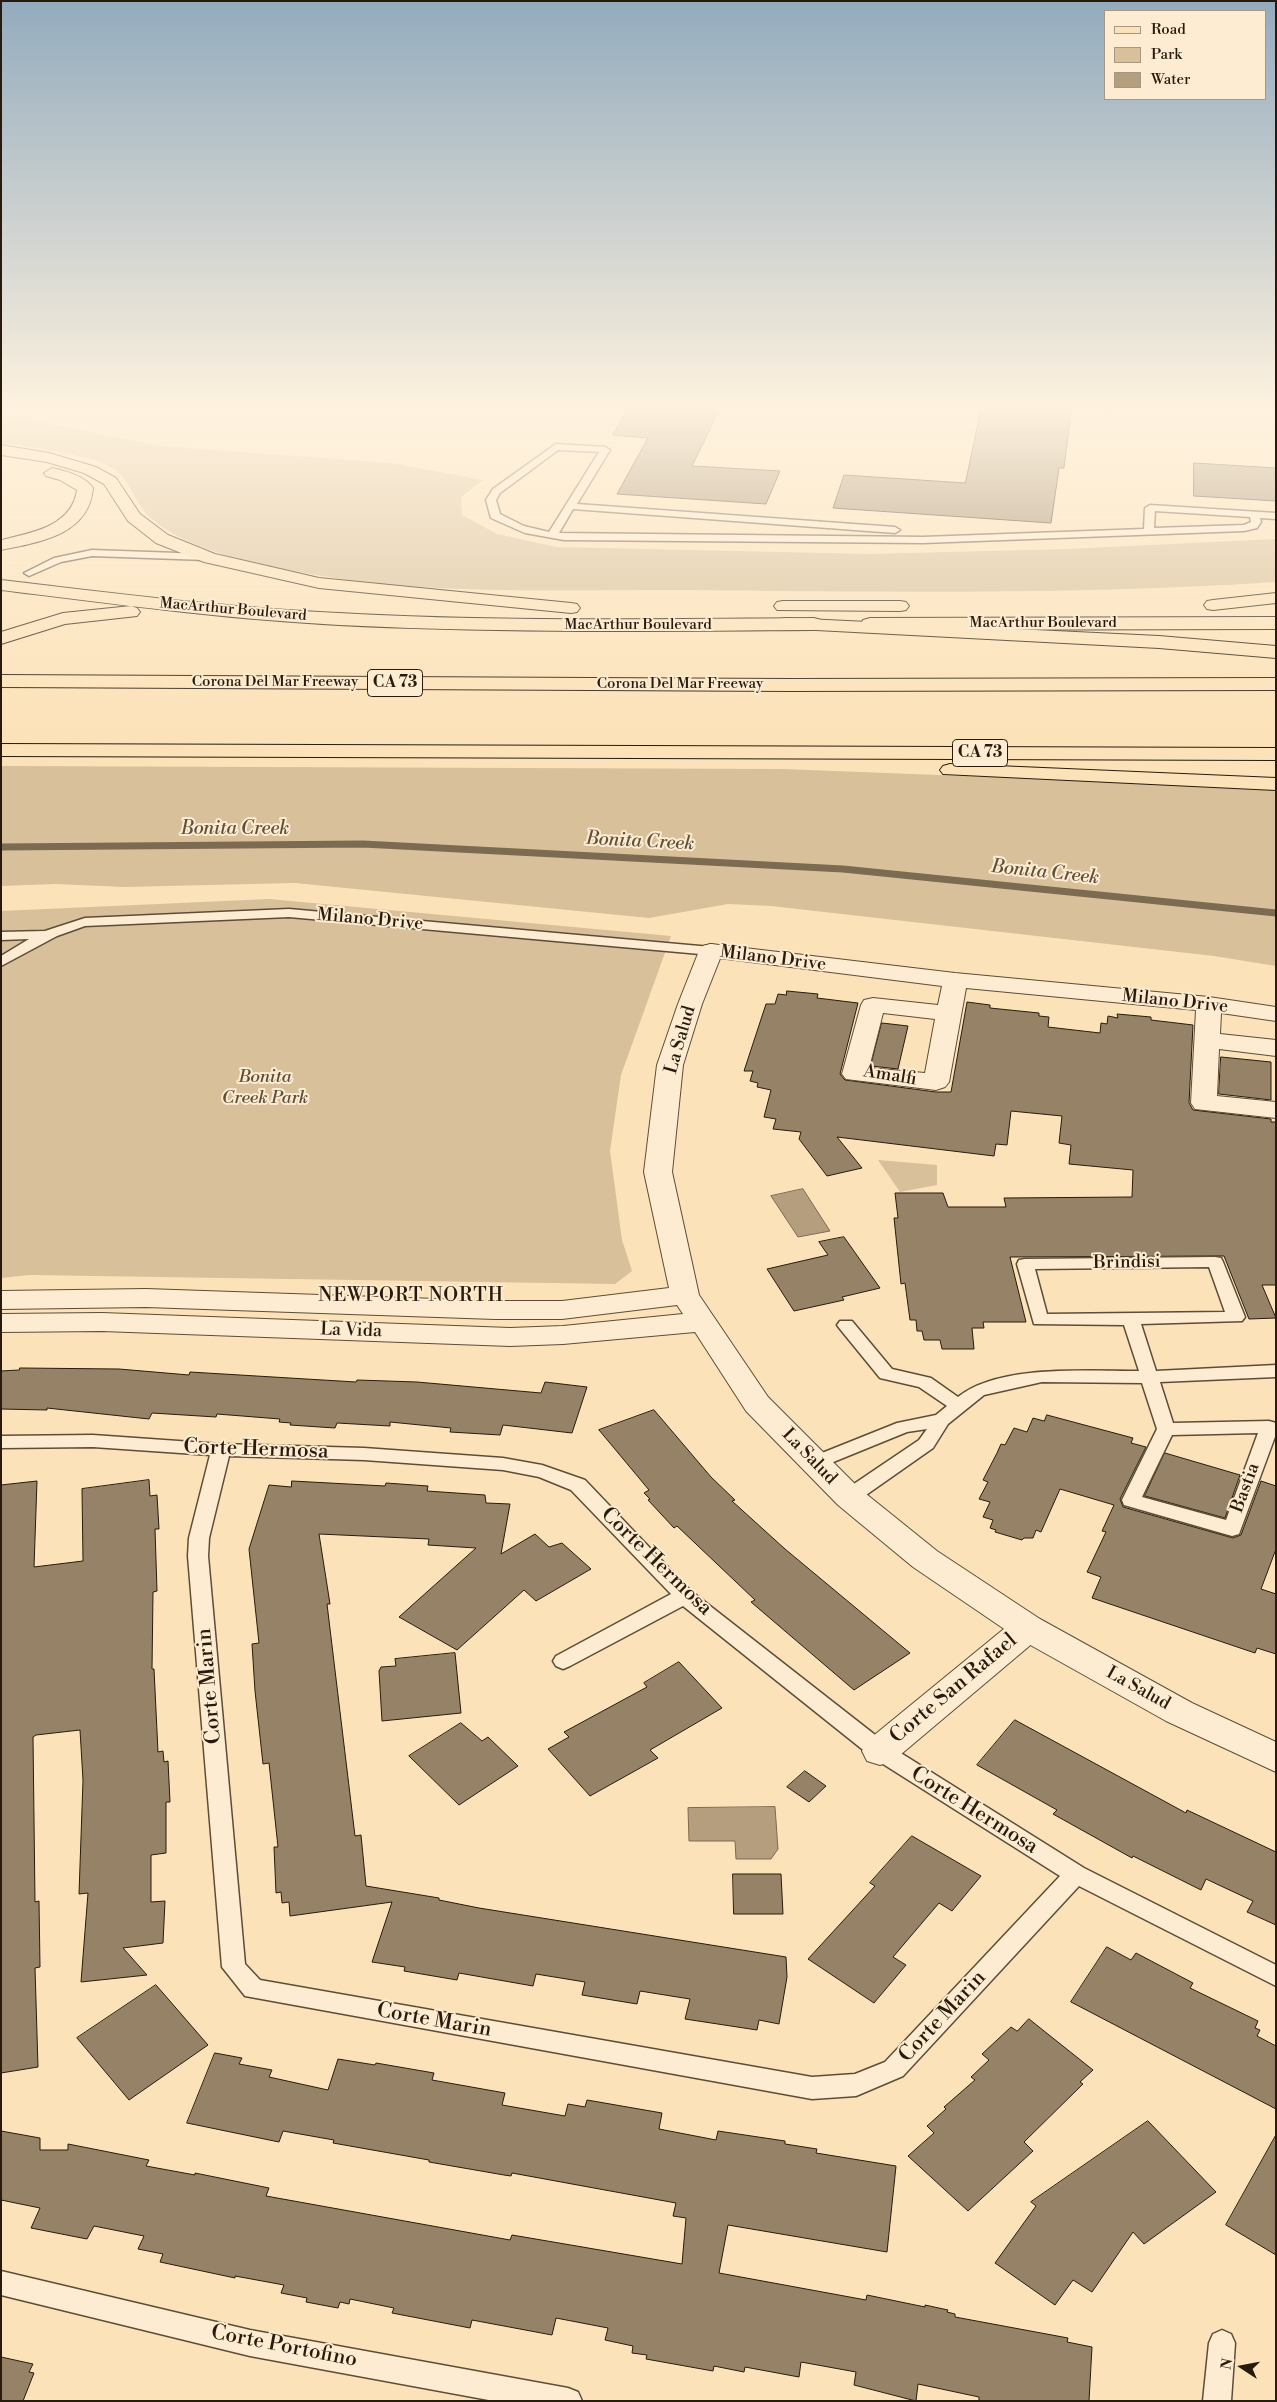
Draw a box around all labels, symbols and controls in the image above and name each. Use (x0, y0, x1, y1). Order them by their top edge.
legend (1104, 10, 1267, 100)
text: Road (1151, 20, 1186, 39)
text: Park (1151, 45, 1182, 64)
text: Water (1151, 70, 1190, 89)
street label: MacArthur Boulevard (159, 595, 307, 625)
street label: MacArthur Boulevard (969, 614, 1117, 632)
street label: MacArthur Boulevard (564, 616, 712, 634)
road number: CA 73 (368, 670, 422, 696)
street label: Corona Del Mar Freeway (192, 673, 358, 691)
street label: Corona Del Mar Freeway (597, 675, 763, 693)
road number: CA 73 (952, 740, 1008, 766)
water label: Bonita Creek (181, 818, 289, 840)
water label: Bonita Creek (585, 828, 695, 856)
water label: Bonita Creek (990, 856, 1100, 890)
street label: Milano Drive (316, 905, 424, 935)
street label: Milano Drive (719, 942, 827, 976)
street label: Milano Drive (1121, 986, 1229, 1018)
street label: La Salud (661, 1003, 701, 1077)
street label: Amalfi (862, 1061, 918, 1091)
park label: Bonita Creek Park (222, 1067, 308, 1110)
street label: Brindisi (1093, 1252, 1161, 1274)
district label: NEWPORT NORTH (317, 1285, 505, 1307)
street label: La Vida (320, 1319, 382, 1343)
street label: La Salud (777, 1424, 841, 1490)
street label: Corte Hermosa (183, 1435, 329, 1465)
street label: Bastia (1227, 1460, 1265, 1516)
street label: Corte Hermosa (595, 1503, 717, 1621)
street label: Corte Marin (192, 1627, 228, 1745)
street label: Corte San Rafael (885, 1628, 1023, 1750)
street label: La Salud (1102, 1663, 1174, 1715)
street label: Corte Hermosa (906, 1762, 1042, 1860)
street label: Corte Marin (894, 1966, 992, 2068)
street label: Corte Marin (375, 1999, 493, 2043)
street label: Corte Portofino (209, 2320, 359, 2374)
north arrow (1217, 2342, 1267, 2392)
text: N (1217, 2357, 1237, 2371)

